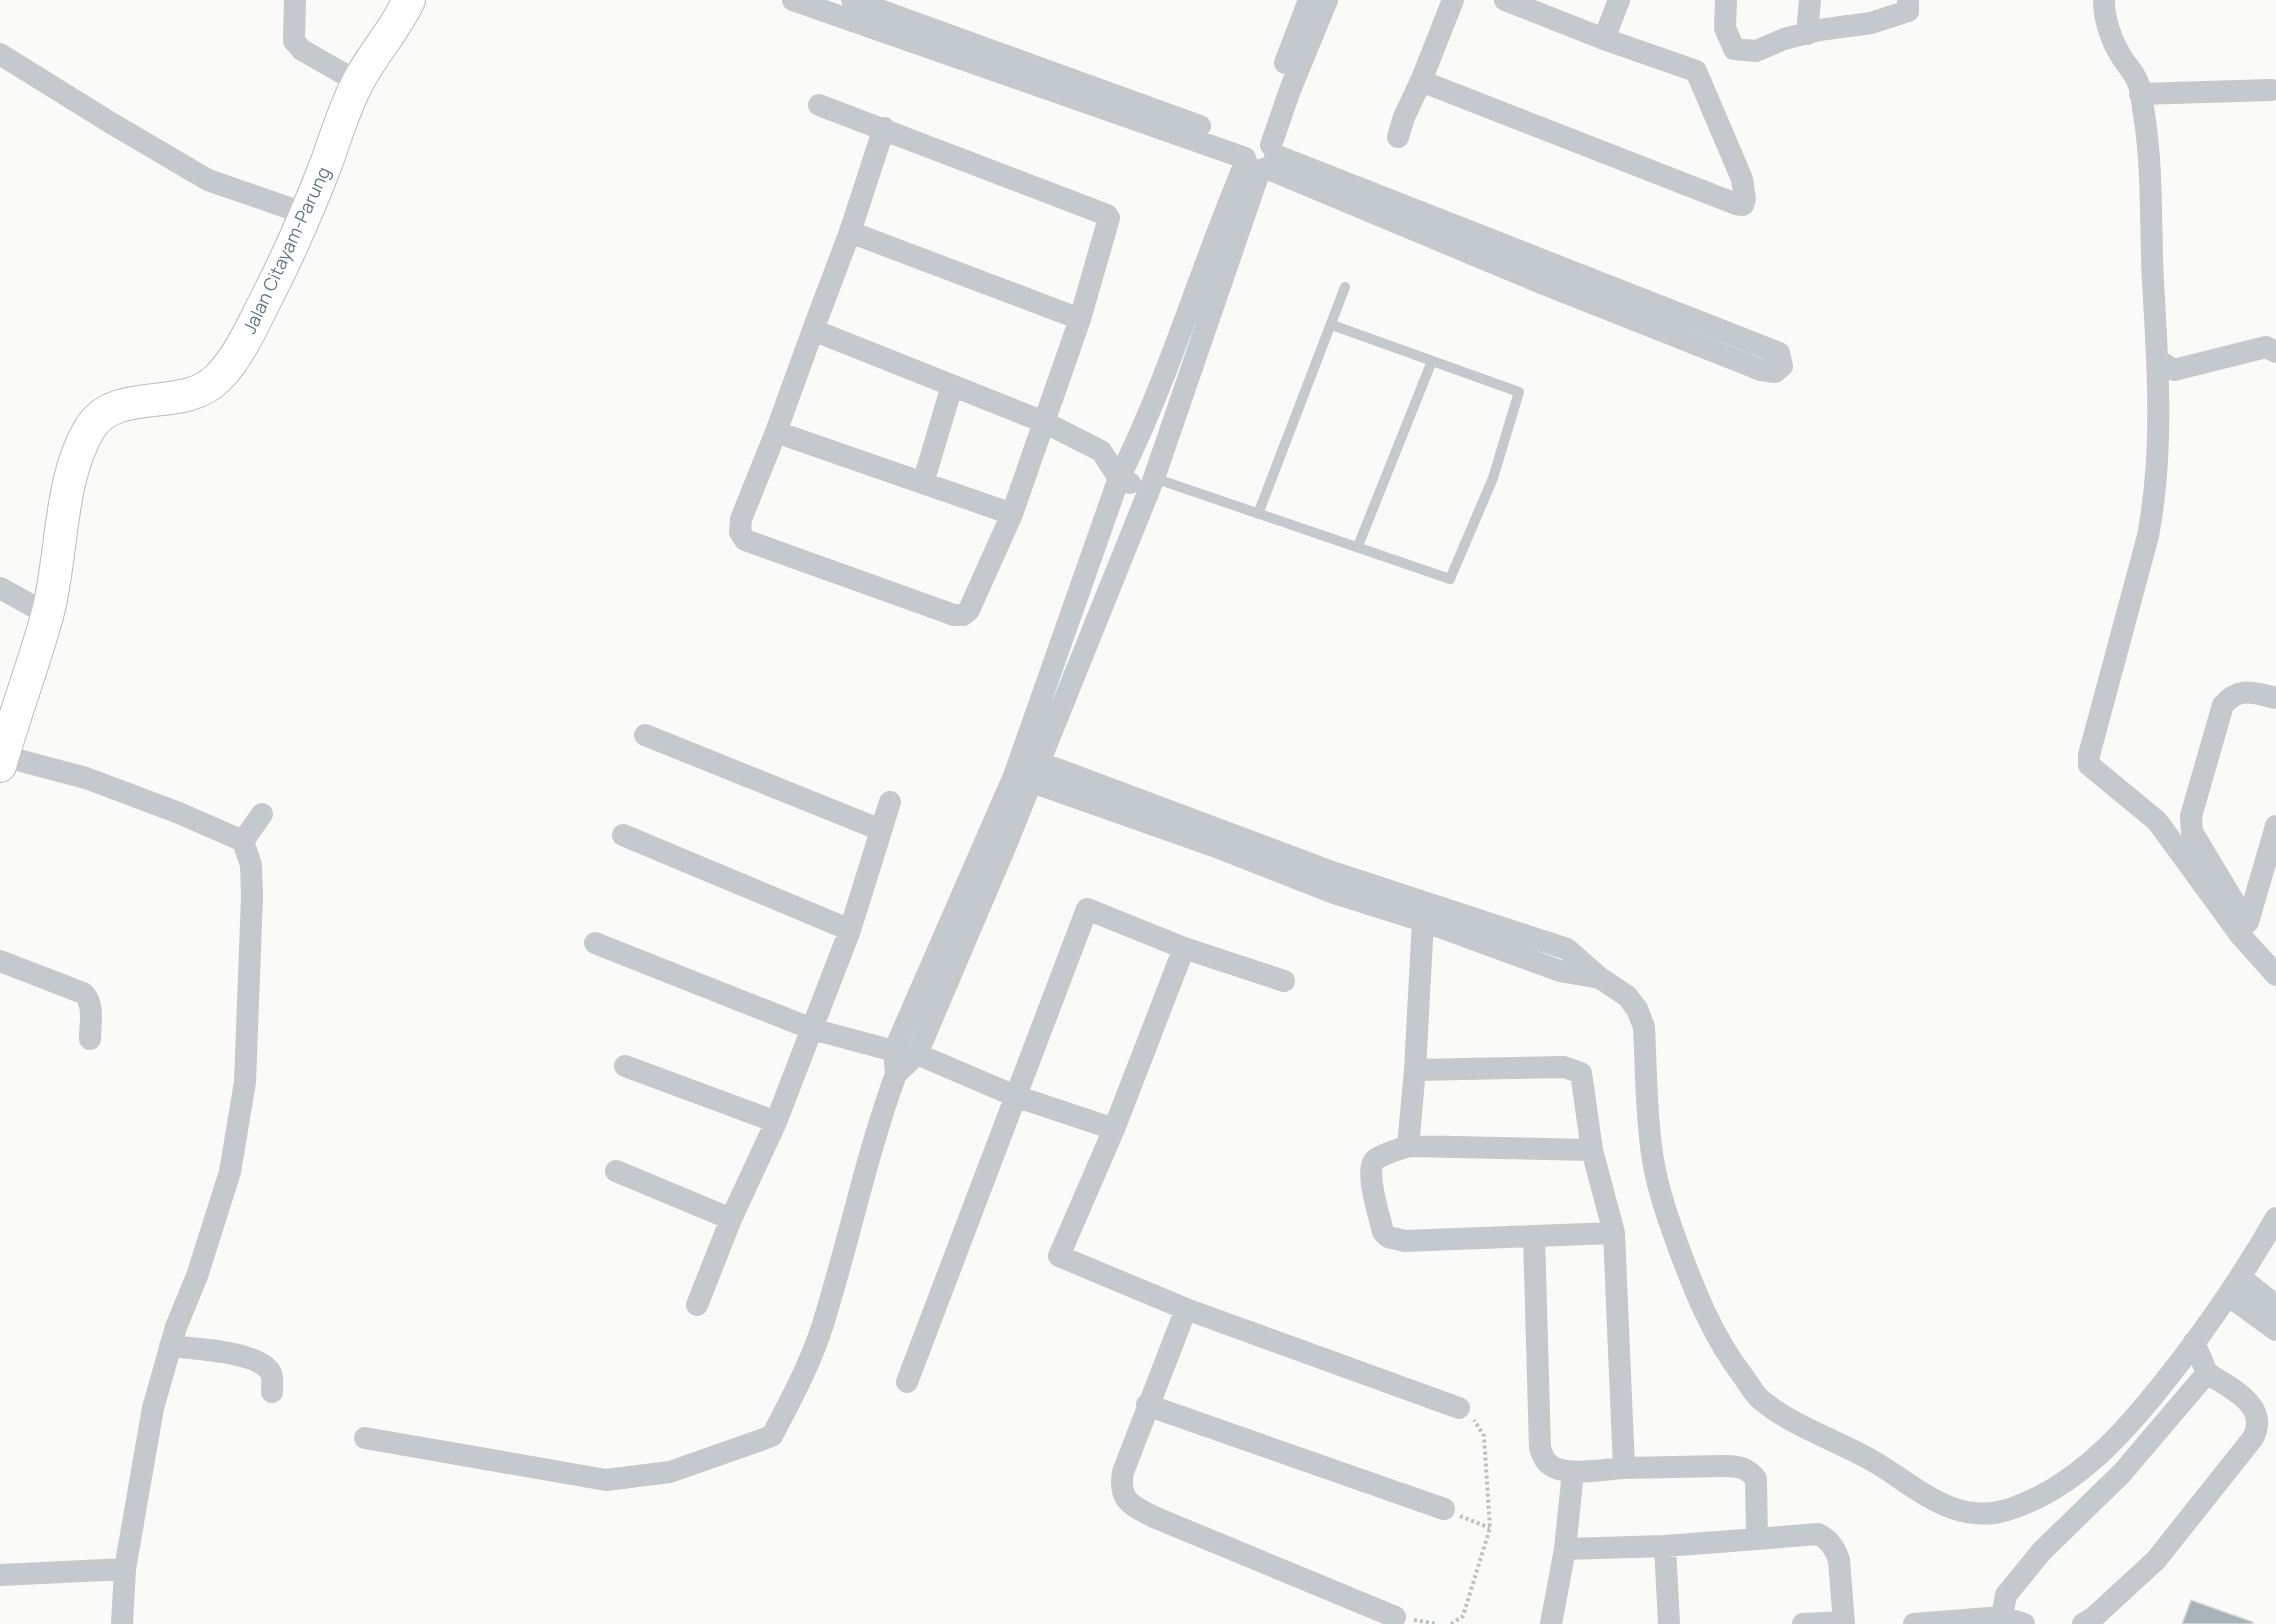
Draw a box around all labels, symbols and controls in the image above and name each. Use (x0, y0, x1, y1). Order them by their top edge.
street label: Jalan Citayam-Parung (237, 163, 335, 337)

